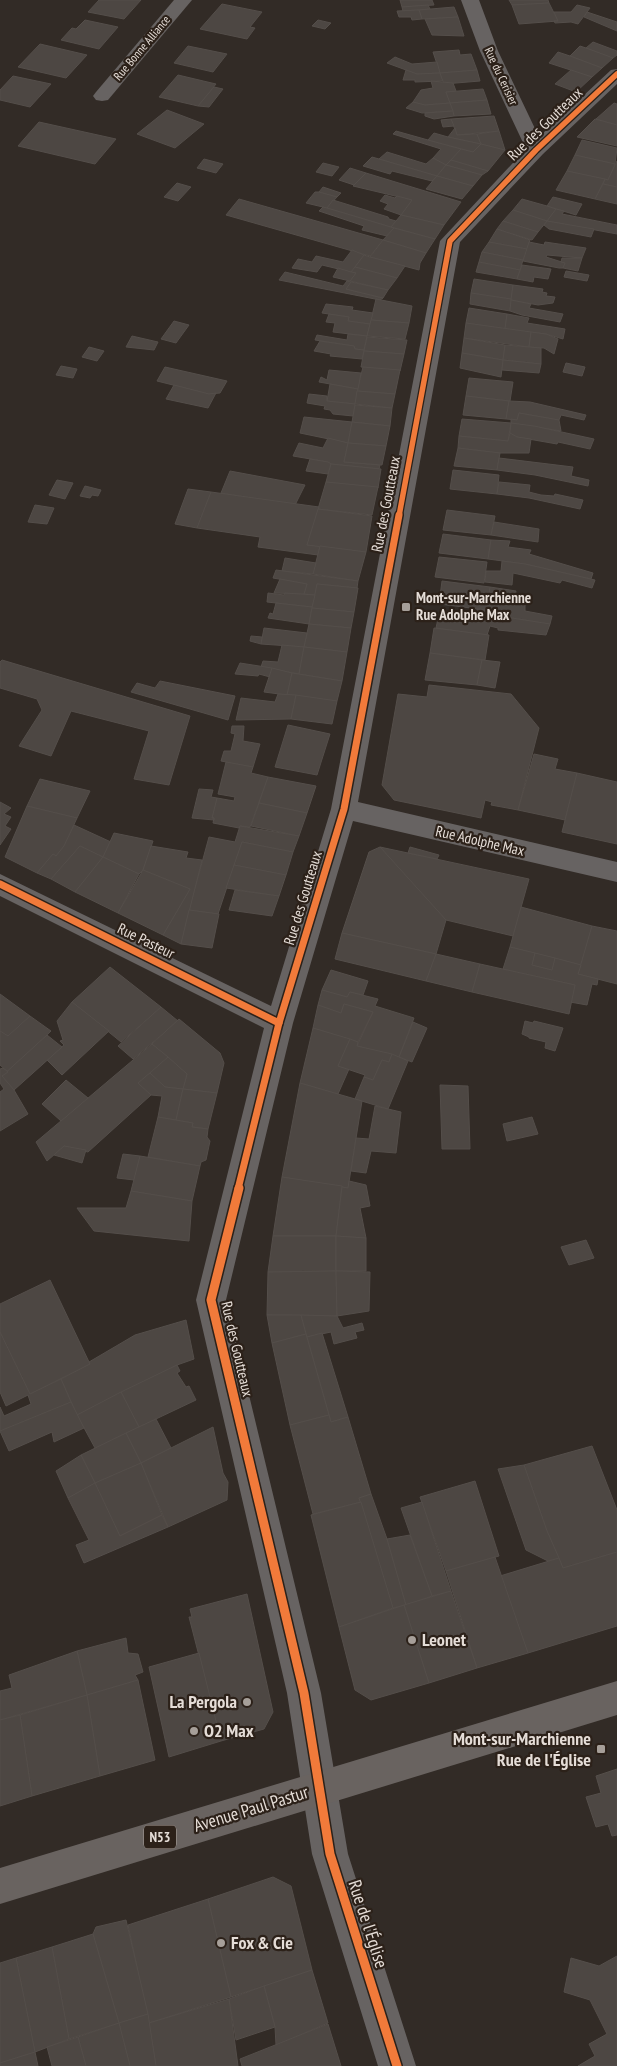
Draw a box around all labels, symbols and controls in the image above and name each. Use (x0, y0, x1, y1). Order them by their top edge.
street label: Rue Bonne Alliance (110, 12, 173, 83)
street label: Rue du Cerisier (481, 44, 522, 108)
street label: Rue des Goutteaux (503, 83, 586, 164)
street label: Rue des Goutteaux (367, 454, 404, 554)
place label: Mont-sur-Marchienne Rue Adolphe Max (416, 588, 531, 624)
marker: Mont-sur-Marchienne Rue Adolphe Max (400, 601, 412, 613)
street label: Rue Adolphe Max (434, 821, 526, 860)
street label: Rue des Goutteaux (279, 848, 326, 947)
street label: Rue Pasteur (114, 919, 179, 963)
street label: Rue des Goutteaux (217, 1299, 258, 1398)
place label: Leonet (422, 1628, 467, 1651)
marker: Leonet (406, 1634, 418, 1646)
place label: La Pergola (169, 1690, 237, 1713)
marker: La Pergola (241, 1696, 253, 1708)
place label: O2 Max (204, 1719, 254, 1742)
marker: O2 Max (188, 1725, 200, 1737)
place label: Mont-sur-Marchienne Rue de l'Église (453, 1727, 591, 1771)
marker: Mont-sur-Marchienne Rue de l'Église (595, 1743, 607, 1755)
street label: Avenue Paul Pastur (191, 1780, 311, 1837)
road number: N53 (144, 1825, 176, 1848)
street label: Rue de l'Église (343, 1877, 394, 1971)
place label: Fox & Cie (231, 1931, 293, 1954)
marker: Fox & Cie (215, 1937, 227, 1949)

